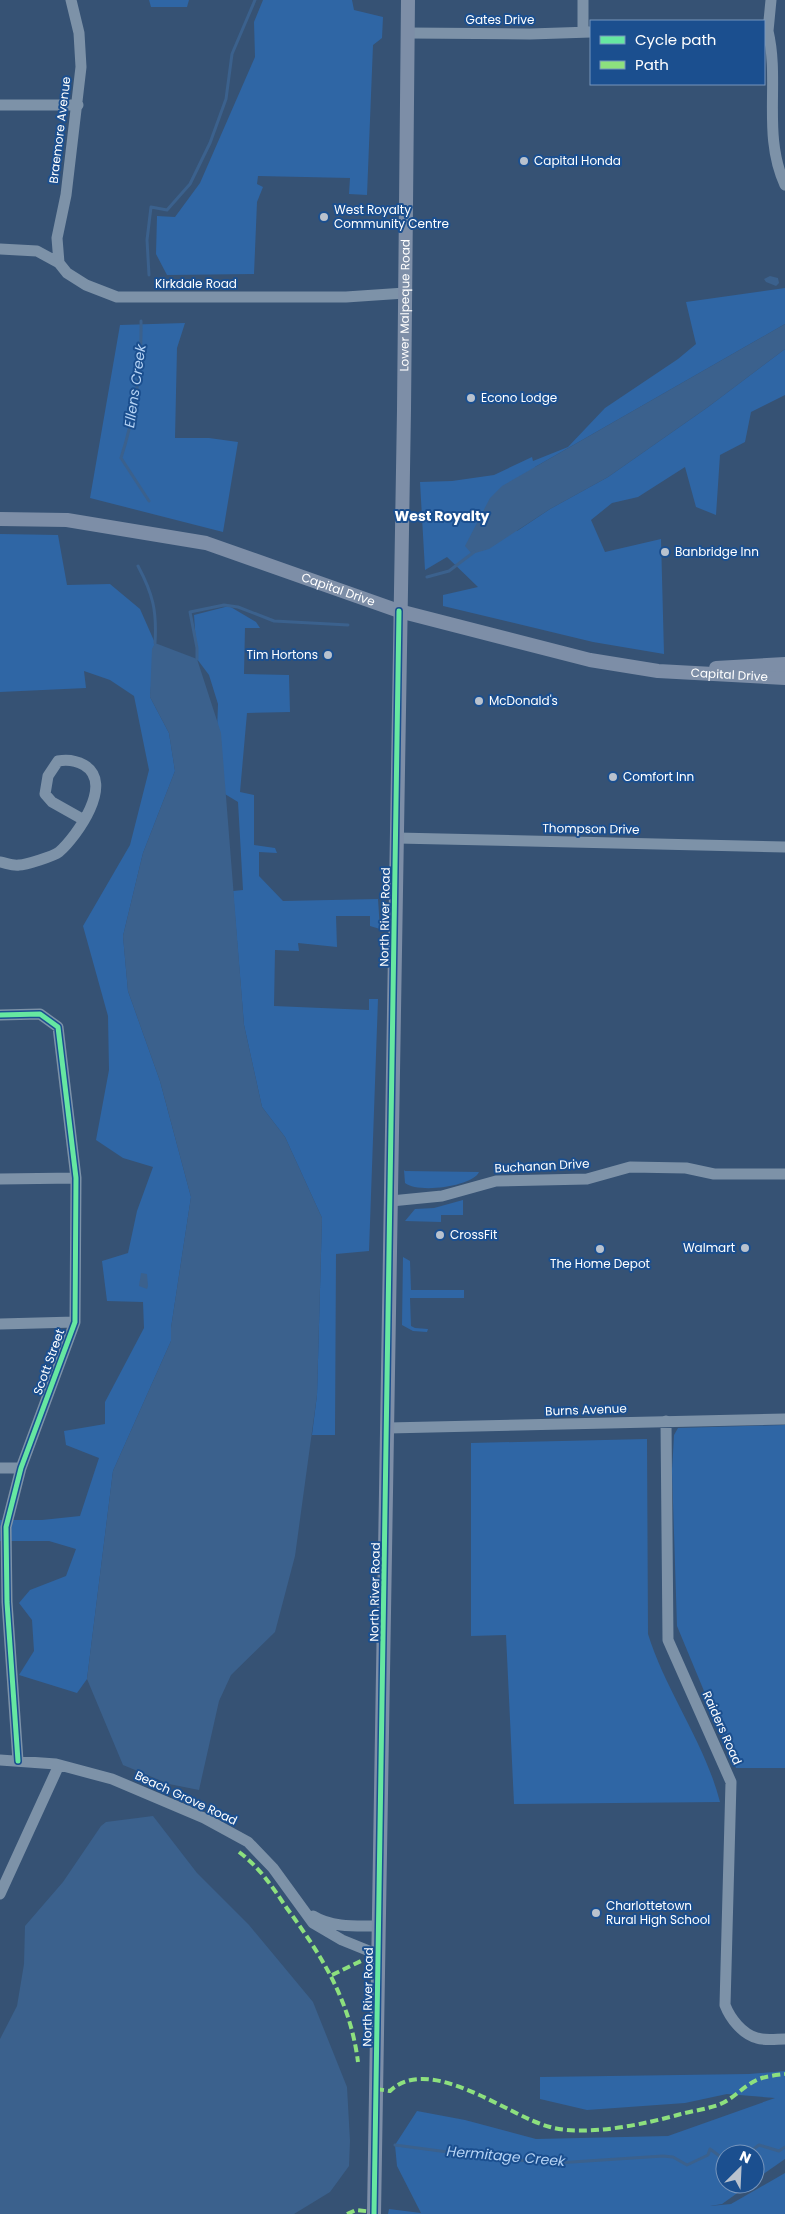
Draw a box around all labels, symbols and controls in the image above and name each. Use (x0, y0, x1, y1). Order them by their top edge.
street label: Gates Drive (466, 11, 534, 28)
legend (590, 20, 765, 85)
text: Cycle path (635, 29, 716, 50)
text: Path (635, 54, 669, 75)
street label: Braemore Avenue (45, 75, 74, 184)
place label: Capital Honda (534, 152, 621, 169)
marker: Capital Honda (518, 155, 530, 167)
place label: West Royalty Community Centre (334, 201, 449, 232)
marker: West Royalty Community Centre (318, 211, 330, 223)
street label: Lower Malpeque Road (395, 239, 414, 372)
street label: Kirkdale Road (155, 275, 237, 292)
water label: Ellens Creek (119, 342, 151, 429)
place label: Econo Lodge (481, 389, 557, 406)
marker: Econo Lodge (465, 392, 477, 404)
district label: West Royalty (395, 506, 490, 526)
place label: Banbridge Inn (675, 543, 759, 560)
marker: Banbridge Inn (659, 546, 671, 558)
street label: Capital Drive (299, 568, 378, 610)
place label: Tim Hortons (247, 646, 318, 663)
marker: Tim Hortons (322, 649, 334, 661)
street label: Capital Drive (690, 664, 768, 685)
place label: McDonald's (489, 692, 558, 709)
marker: McDonald's (473, 695, 485, 707)
place label: Comfort Inn (623, 768, 694, 785)
marker: Comfort Inn (607, 771, 619, 783)
street label: Thompson Drive (542, 819, 640, 838)
street label: North River Road (375, 867, 394, 967)
street label: Buchanan Drive (494, 1155, 590, 1176)
place label: CrossFit (450, 1226, 497, 1243)
marker: CrossFit (434, 1229, 446, 1241)
place label: Walmart (683, 1239, 735, 1256)
marker: Walmart (739, 1242, 751, 1254)
marker: The Home Depot (594, 1243, 606, 1255)
place label: The Home Depot (550, 1255, 650, 1272)
street label: Scott Street (29, 1326, 68, 1397)
street label: Burns Avenue (545, 1400, 627, 1419)
street label: North River Road (365, 1542, 384, 1642)
street label: Raiders Road (699, 1688, 746, 1767)
street label: Beach Grove Road (132, 1766, 240, 1829)
place label: Charlottetown Rural High School (606, 1897, 710, 1928)
marker: Charlottetown Rural High School (590, 1907, 602, 1919)
street label: North River Road (358, 1947, 377, 2047)
water label: Hermitage Creek (446, 2141, 567, 2171)
north arrow (715, 2144, 765, 2194)
text: N (736, 2146, 754, 2168)

